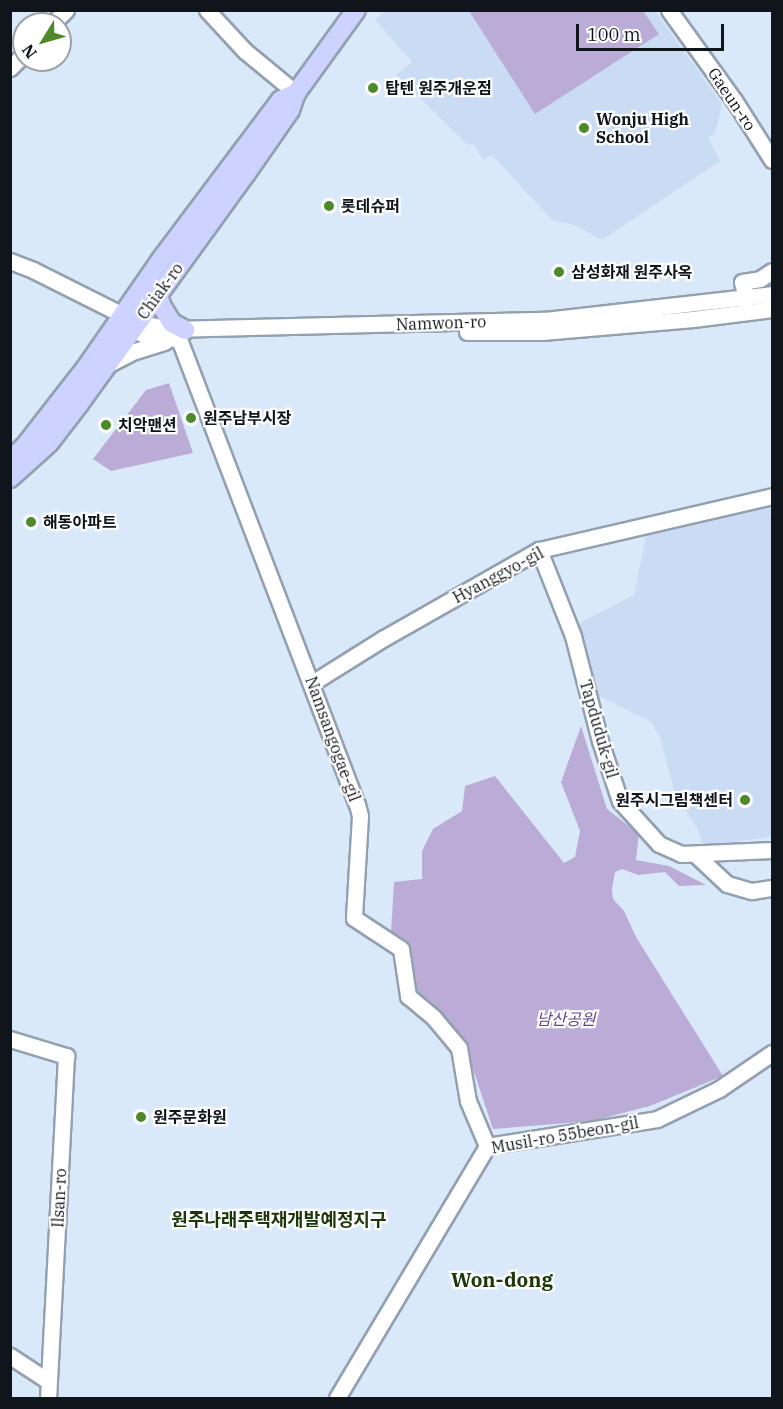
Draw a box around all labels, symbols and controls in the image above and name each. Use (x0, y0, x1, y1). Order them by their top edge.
north arrow (12, 12, 72, 72)
scale bar (579, 12, 728, 50)
text: 100 m (587, 23, 641, 46)
text: N (17, 41, 41, 63)
street label: Gaeun-ro (704, 64, 760, 134)
place label: 탑텐 원주개운점 (385, 78, 492, 98)
marker: 탑텐 원주개운점 (366, 81, 380, 95)
place label: Wonju High School (596, 109, 689, 147)
marker: Wonju High School (577, 121, 591, 135)
place label: 롯데슈퍼 (341, 196, 400, 216)
marker: 롯데슈퍼 (322, 199, 336, 213)
street label: Chiak-ro (133, 259, 187, 323)
place label: 삼성화재 원주사옥 (571, 262, 692, 282)
marker: 삼성화재 원주사옥 (552, 265, 566, 279)
street label: Namwon-ro (396, 312, 486, 334)
place label: 원주남부시장 (203, 408, 291, 428)
marker: 원주남부시장 (184, 411, 198, 425)
place label: 치악맨션 (118, 415, 177, 435)
marker: 치악맨션 (99, 418, 113, 432)
place label: 해동아파트 (43, 512, 117, 532)
marker: 해동아파트 (24, 515, 38, 529)
street label: Hyanggyo-gil (449, 543, 547, 607)
street label: Namsangogae-gil (301, 674, 365, 804)
street label: Tapduduk-gil (576, 678, 622, 780)
place label: 원주시그림책센터 (615, 790, 733, 810)
marker: 원주시그림책센터 (738, 793, 752, 807)
park label: 남산공원 (537, 1009, 595, 1029)
place label: 원주문화원 (153, 1107, 227, 1127)
marker: 원주문화원 (134, 1110, 148, 1124)
street label: Musil-ro 55beon-gil (490, 1113, 640, 1157)
street label: Ilsan-ro (48, 1168, 70, 1228)
district label: 원주나래주택재개발예정지구 (171, 1209, 387, 1231)
district label: Won-dong (451, 1267, 553, 1291)

